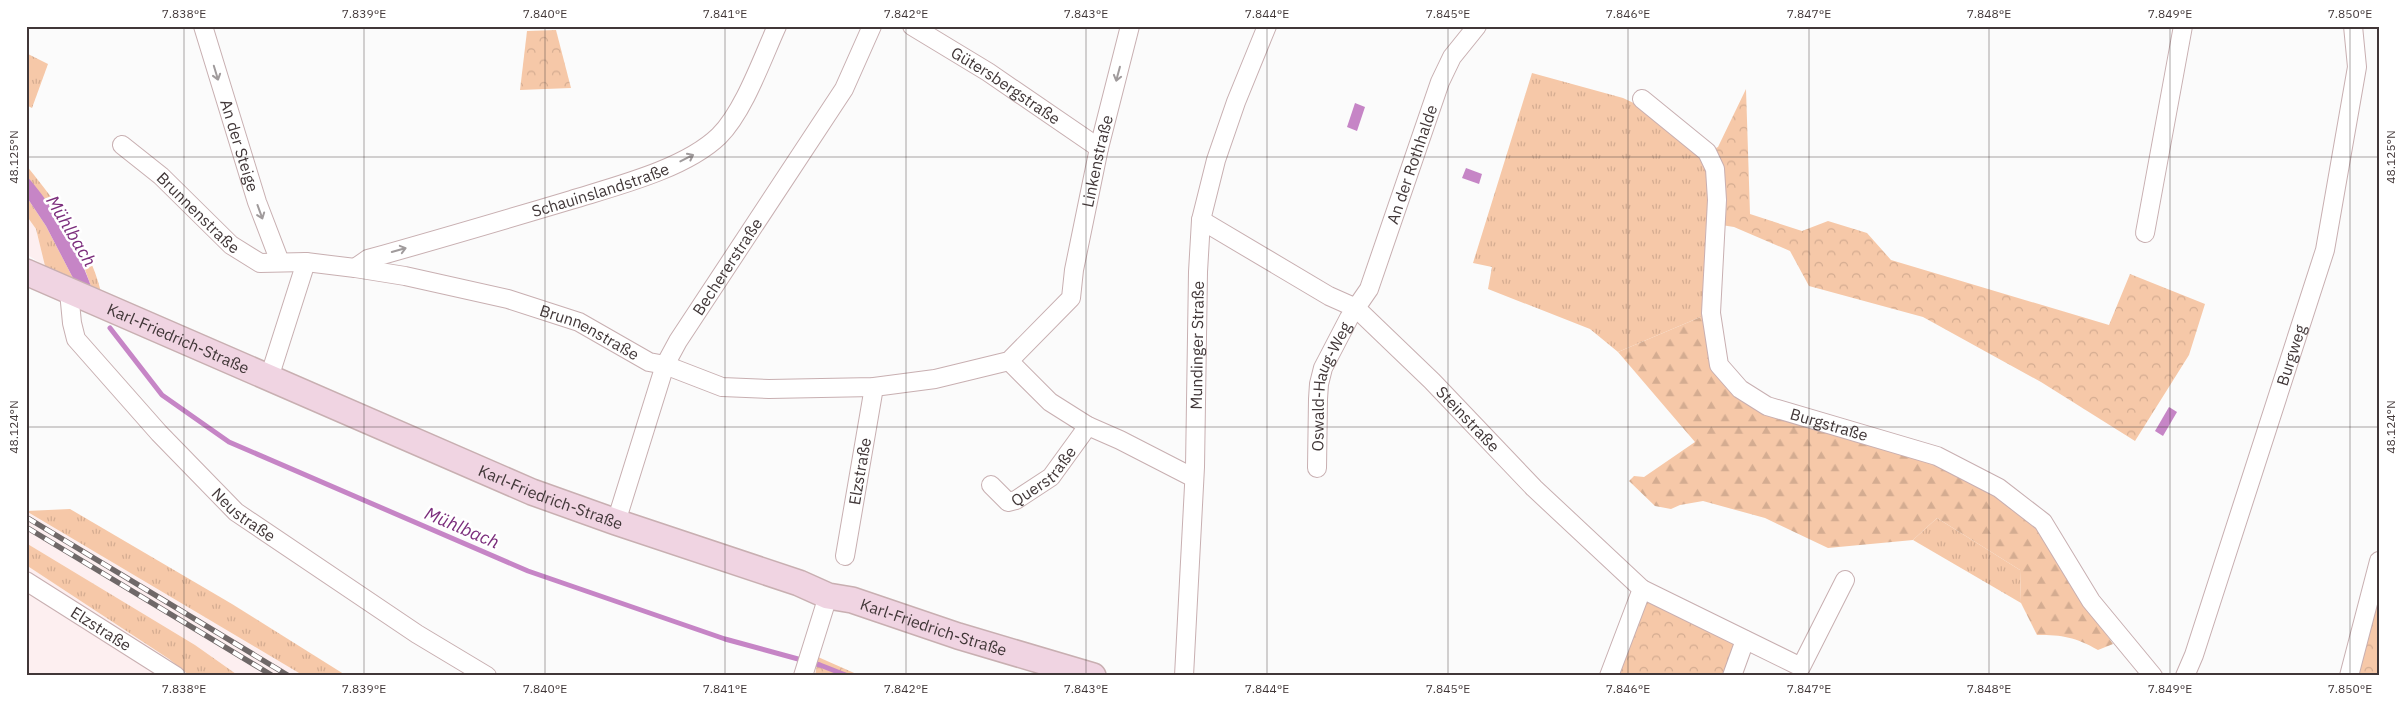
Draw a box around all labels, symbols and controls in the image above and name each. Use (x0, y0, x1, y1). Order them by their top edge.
text: 7.838°E (162, 6, 206, 21)
text: 7.839°E (342, 6, 386, 21)
text: 7.840°E (523, 6, 567, 21)
text: 7.841°E (703, 6, 747, 21)
text: 7.842°E (884, 6, 928, 21)
text: 7.843°E (1064, 6, 1108, 21)
text: 7.844°E (1245, 6, 1289, 21)
text: 7.845°E (1426, 6, 1470, 21)
text: 7.846°E (1606, 6, 1650, 21)
text: 7.847°E (1787, 6, 1831, 21)
text: 7.848°E (1967, 6, 2011, 21)
text: 7.849°E (2148, 6, 2192, 21)
text: 7.850°E (2328, 6, 2372, 21)
street label: Gütersbergstraße (947, 42, 1065, 129)
one-way arrow (212, 65, 222, 81)
one-way arrow (1113, 65, 1123, 81)
street label: An der Steige (216, 97, 263, 194)
street label: An der Rothhalde (1382, 102, 1442, 226)
street label: Linkenstraße (1077, 113, 1117, 209)
text: 48.125°N (6, 130, 21, 184)
text: 48.125°N (2383, 130, 2398, 184)
one-way arrow (680, 153, 695, 163)
street label: Schauinslandstraße (529, 158, 672, 221)
street label: Brunnenstraße (153, 168, 243, 258)
water label: Mühlbach (41, 191, 102, 270)
one-way arrow (256, 204, 265, 220)
street label: Bechererstraße (688, 214, 766, 319)
one-way arrow (391, 245, 407, 254)
street label: Mundinger Straße (1186, 281, 1208, 410)
street label: Karl-Friedrich-Straße (104, 299, 253, 378)
street label: Brunnenstraße (537, 300, 643, 364)
street label: Oswald-Haug-Weg (1307, 318, 1356, 451)
street label: Burgweg (2272, 322, 2310, 388)
street label: Steinstraße (1432, 382, 1504, 456)
text: 48.124°N (6, 400, 21, 454)
text: 48.124°N (2383, 400, 2398, 454)
street label: Burgstraße (1788, 403, 1871, 445)
street label: Elzstraße (844, 436, 875, 506)
street label: Querstraße (1007, 442, 1080, 511)
street label: Karl-Friedrich-Straße (476, 460, 626, 534)
street label: Neustraße (208, 483, 280, 546)
water label: Mühlbach (421, 502, 503, 554)
street label: Karl-Friedrich-Straße (858, 594, 1010, 660)
street label: Elzstraße (67, 602, 135, 655)
text: 7.838°E (162, 681, 206, 696)
text: 7.839°E (342, 681, 386, 696)
text: 7.840°E (523, 681, 567, 696)
text: 7.841°E (703, 681, 747, 696)
text: 7.842°E (884, 681, 928, 696)
text: 7.843°E (1064, 681, 1108, 696)
text: 7.844°E (1245, 681, 1289, 696)
text: 7.845°E (1426, 681, 1470, 696)
text: 7.846°E (1606, 681, 1650, 696)
text: 7.847°E (1787, 681, 1831, 696)
text: 7.848°E (1967, 681, 2011, 696)
text: 7.849°E (2148, 681, 2192, 696)
text: 7.850°E (2328, 681, 2372, 696)

